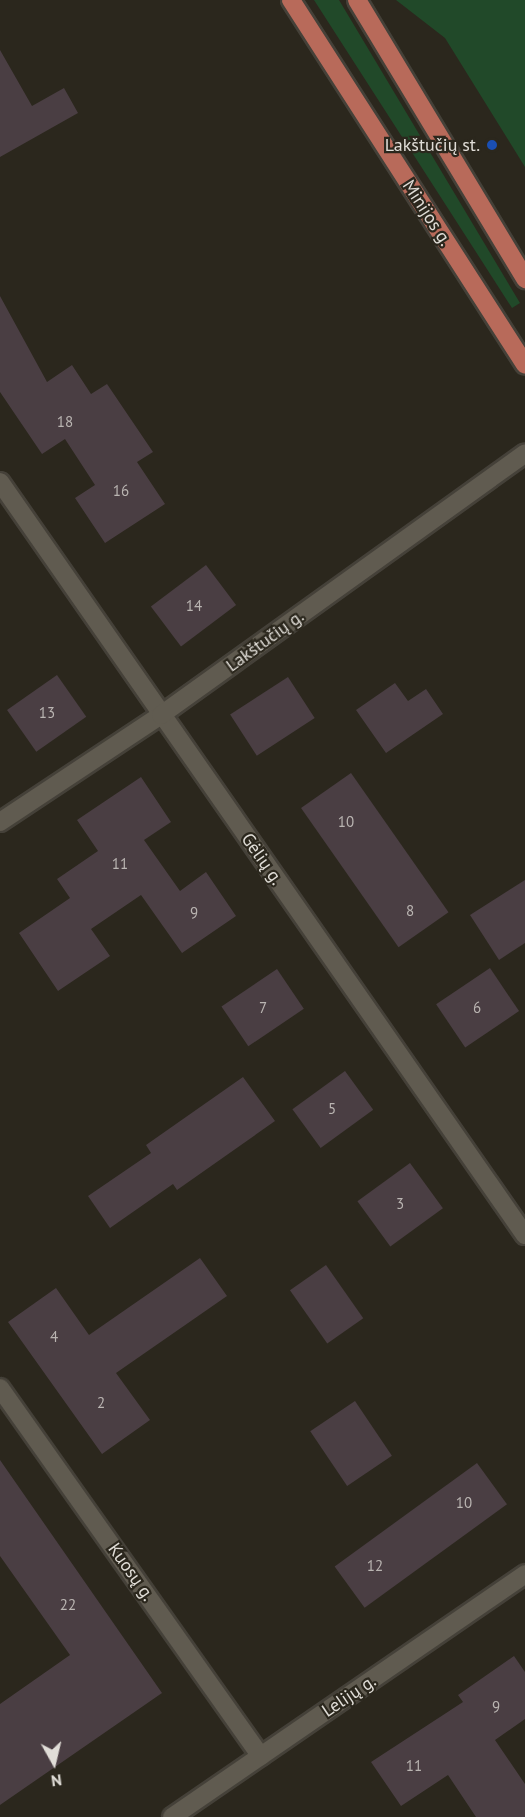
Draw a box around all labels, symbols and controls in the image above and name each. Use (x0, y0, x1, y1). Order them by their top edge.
place label: Lakštučių st. (385, 134, 480, 156)
marker: Lakštučių st. (485, 138, 499, 152)
street label: Minijos g. (398, 176, 456, 250)
house number: 18 (57, 413, 73, 431)
house number: 16 (113, 482, 129, 500)
house number: 14 (186, 597, 202, 615)
street label: Lakštučių g. (222, 606, 308, 676)
house number: 13 (39, 704, 55, 722)
house number: 10 (338, 813, 354, 831)
street label: Gėlių g. (236, 829, 288, 889)
house number: 11 (112, 855, 128, 873)
house number: 8 (406, 902, 414, 920)
house number: 9 (190, 904, 198, 922)
house number: 7 (259, 999, 267, 1017)
house number: 6 (473, 999, 481, 1017)
house number: 5 (328, 1100, 336, 1118)
house number: 3 (396, 1195, 404, 1213)
house number: 4 (50, 1328, 58, 1346)
house number: 2 (97, 1394, 105, 1412)
house number: 10 (456, 1494, 472, 1512)
street label: Kuosų g. (103, 1539, 159, 1605)
house number: 12 (367, 1557, 383, 1575)
house number: 22 (60, 1596, 76, 1614)
street label: Lelijų g. (318, 1670, 380, 1722)
house number: 9 (492, 1698, 500, 1716)
north arrow (24, 1733, 84, 1793)
house number: 11 (406, 1757, 422, 1775)
text: N (50, 1770, 63, 1791)

